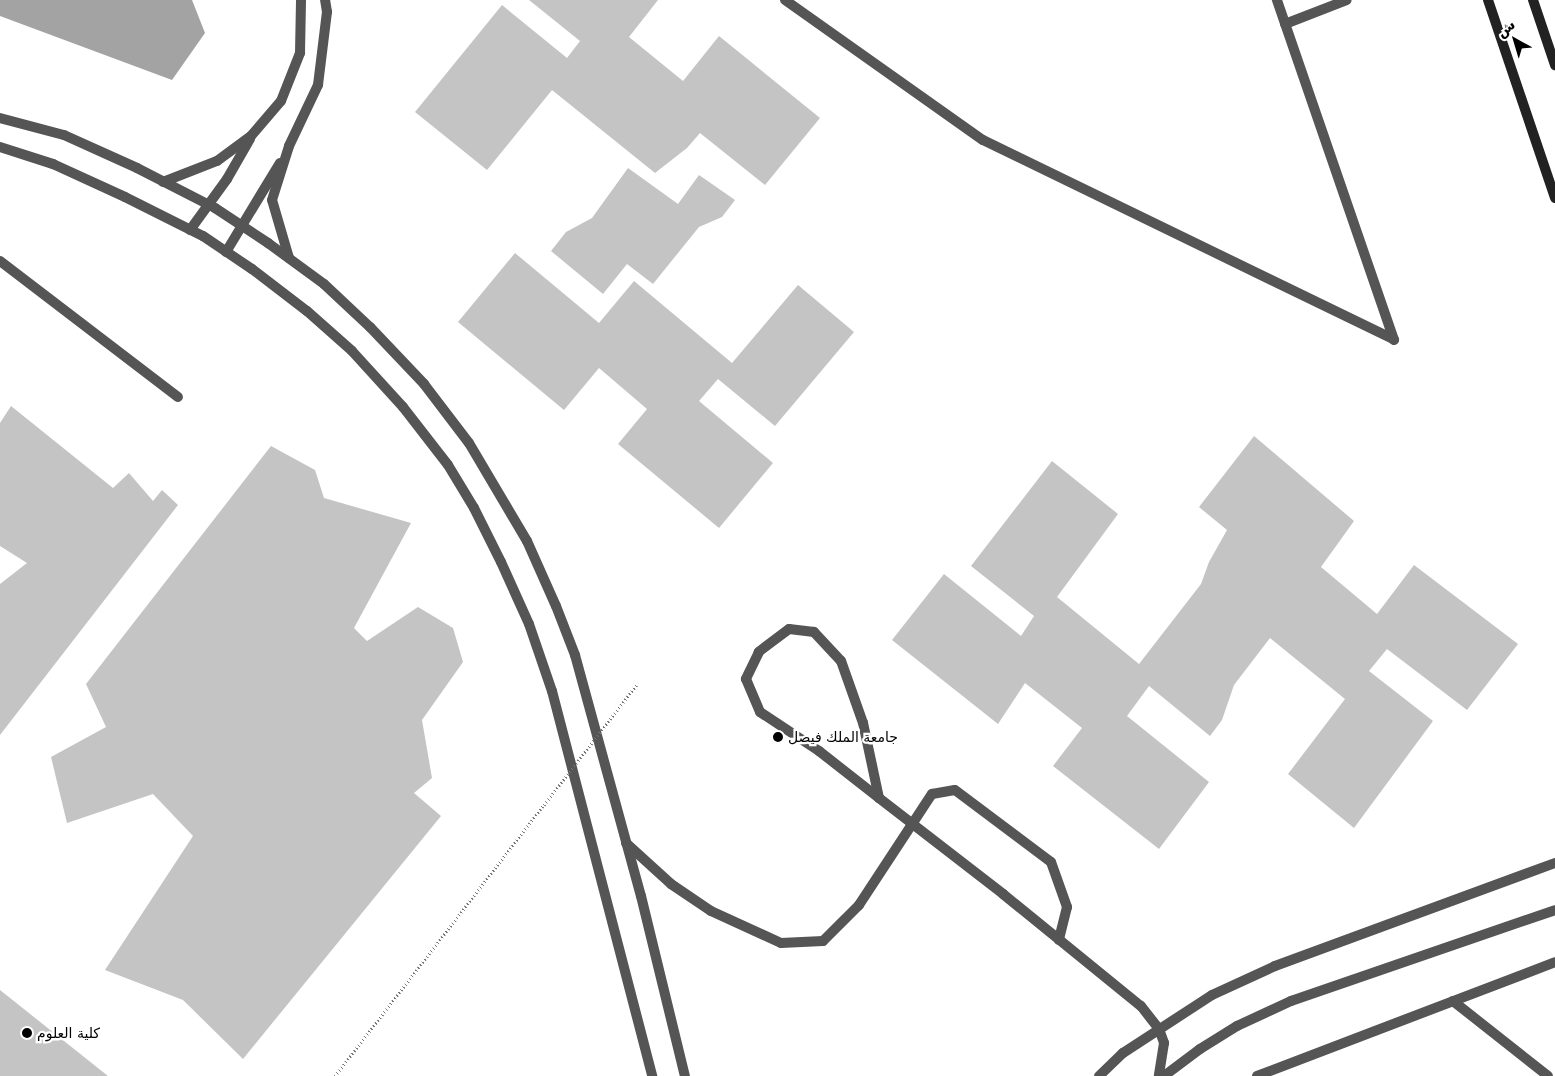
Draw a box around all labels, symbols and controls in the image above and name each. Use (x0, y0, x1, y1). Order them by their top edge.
north arrow (1490, 15, 1540, 65)
text: ش (1493, 16, 1518, 41)
place label: جامعة الملك فيصل (788, 729, 898, 745)
marker: جامعة الملك فيصل (772, 731, 784, 743)
place label: كلية العلوم (37, 1025, 100, 1041)
marker: كلية العلوم (21, 1027, 33, 1039)

